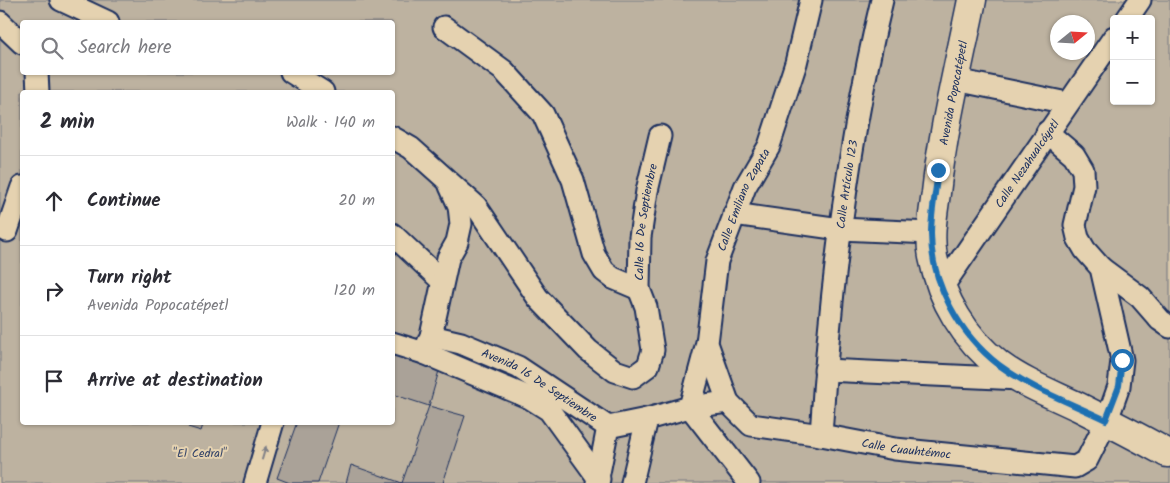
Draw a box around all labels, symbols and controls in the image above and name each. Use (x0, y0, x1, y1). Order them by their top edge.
north arrow (1050, 15, 1095, 60)
map controls (1110, 15, 1155, 105)
button: + (1110, 15, 1155, 60)
search box (20, 20, 395, 75)
text: Search here (78, 33, 172, 63)
icon: search (38, 34, 66, 62)
street label: Avenida Popocatépetl (935, 39, 973, 147)
button: − (1110, 60, 1155, 105)
text: 2 min (40, 106, 95, 139)
text: Walk · 140 m (286, 110, 375, 135)
street label: Calle Nezahualcóyotl (990, 116, 1064, 212)
street label: Calle Artículo 123 (831, 138, 863, 230)
street label: Calle Emiliano Zapata (712, 145, 775, 254)
route end (927, 159, 950, 182)
street label: Calle 16 De Septiembre (630, 161, 663, 281)
text: Continue (87, 186, 160, 216)
icon: ahead (40, 187, 68, 215)
text: 20 m (339, 188, 375, 213)
text: Turn right (87, 263, 172, 293)
icon: right (40, 277, 68, 305)
text: 120 m (334, 278, 375, 303)
text: Avenida Popocatépetl (87, 293, 229, 318)
street label: Avenida 16 De Septiembre (479, 343, 602, 427)
route start (1111, 349, 1134, 372)
text: Arrive at destination (87, 366, 263, 396)
icon: arrive (40, 367, 68, 395)
street label: Calle Cuauhtémoc (860, 433, 952, 464)
park label: "El Cedral" (173, 444, 227, 463)
one-way arrow (261, 445, 268, 460)

